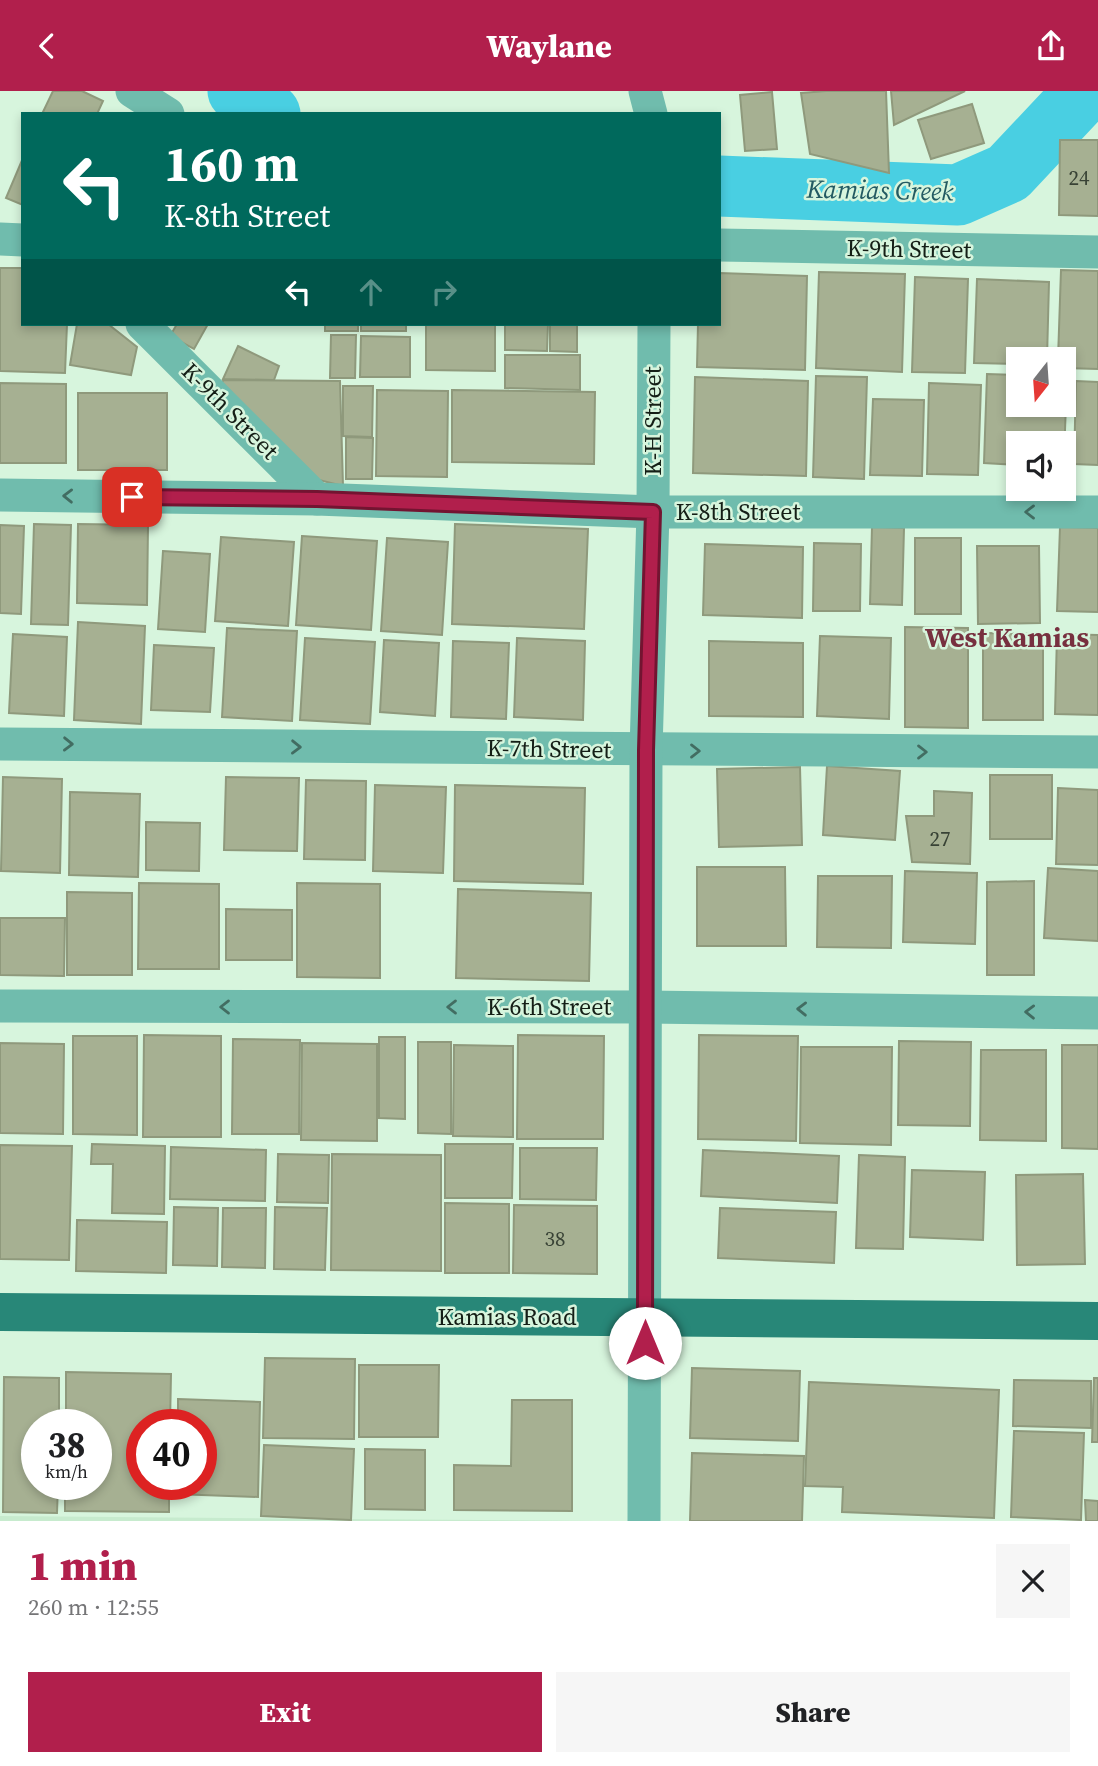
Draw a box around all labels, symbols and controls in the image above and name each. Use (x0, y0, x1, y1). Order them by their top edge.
text: Waylane (486, 24, 612, 68)
icon: back (28, 27, 66, 65)
icon: share (1032, 27, 1070, 65)
text: 160 m (164, 130, 299, 197)
icon: left (49, 140, 140, 231)
house number: 24 (1069, 163, 1090, 192)
water label: Kamias Creek (805, 171, 955, 209)
text: K-8th Street (164, 194, 330, 238)
street label: K-9th Street (846, 231, 972, 266)
icon: left (279, 273, 317, 311)
icon: ahead (352, 273, 390, 311)
icon: right (425, 273, 463, 311)
north arrow (1006, 347, 1076, 417)
map controls (1006, 347, 1076, 501)
street label: K-9th Street (175, 355, 286, 467)
street label: K-H Street (636, 366, 669, 476)
button: sound (1006, 431, 1076, 501)
pin (102, 467, 162, 527)
icon: arrive (113, 478, 151, 516)
one-way arrow (62, 488, 72, 504)
street label: K-8th Street (676, 495, 801, 528)
one-way arrow (1024, 504, 1035, 520)
district label: West Kamias (925, 618, 1089, 656)
street label: K-7th Street (486, 731, 612, 766)
one-way arrow (63, 736, 74, 752)
one-way arrow (291, 739, 301, 755)
one-way arrow (690, 743, 700, 759)
one-way arrow (917, 744, 928, 760)
house number: 27 (930, 824, 951, 853)
street label: K-6th Street (487, 990, 612, 1023)
one-way arrow (219, 999, 230, 1015)
one-way arrow (447, 999, 457, 1015)
one-way arrow (797, 1001, 807, 1017)
one-way arrow (1024, 1004, 1035, 1020)
house number: 38 (545, 1224, 566, 1253)
street label: Kamias Road (437, 1300, 577, 1333)
position arrow (608, 1306, 682, 1380)
speed limit sign: 40 (126, 1409, 217, 1500)
text: 38 (48, 1421, 85, 1469)
text: km/h (45, 1459, 88, 1484)
text: 1 min (28, 1536, 138, 1594)
button: close (996, 1544, 1070, 1618)
text: 260 m · 12:55 (28, 1591, 159, 1623)
button: Exit (28, 1672, 542, 1752)
button: Share (556, 1672, 1070, 1752)

